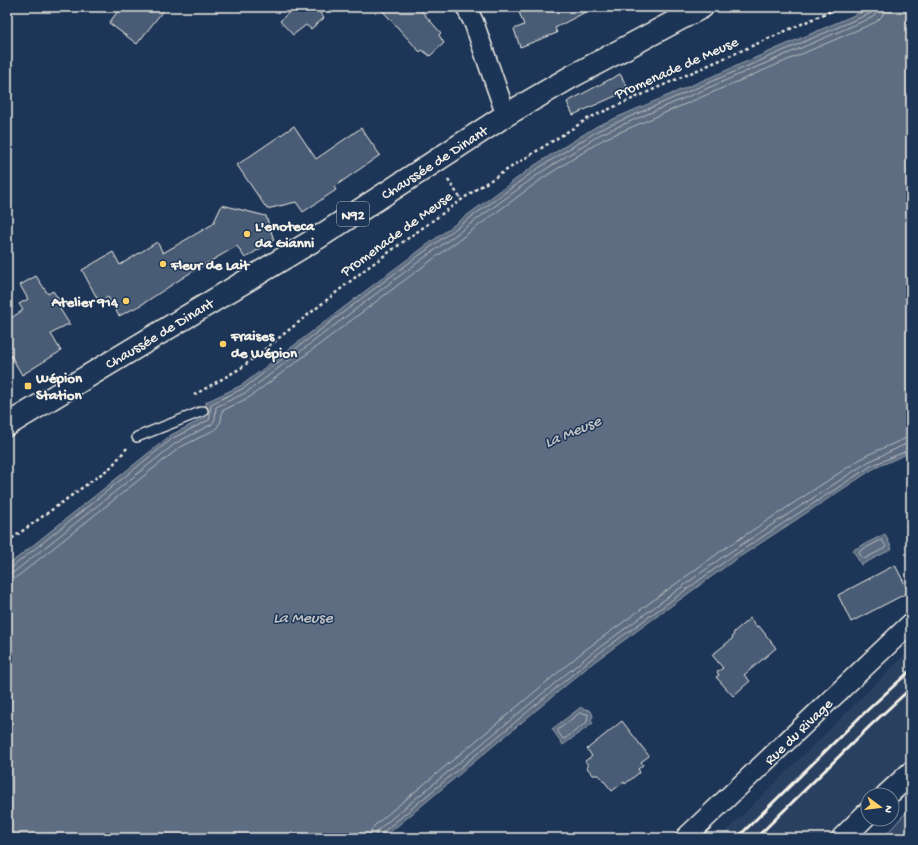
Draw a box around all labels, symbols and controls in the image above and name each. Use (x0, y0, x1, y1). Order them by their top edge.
street label: Promenade de Meuse (611, 33, 742, 105)
street label: Chaussée de Dinant (378, 121, 493, 205)
street label: Promenade de Meuse (337, 188, 457, 282)
road number: N92 (337, 202, 369, 226)
place label: L'enoteca da Gianni (255, 218, 315, 253)
marker: L'enoteca da Gianni (242, 229, 252, 239)
place label: Fleur de Lait (170, 257, 251, 275)
marker: Fleur de Lait (158, 259, 168, 269)
place label: Atelier 914 (50, 294, 119, 312)
street label: Chaussée de Dinant (102, 294, 219, 374)
marker: Atelier 914 (121, 296, 131, 306)
place label: Fraises de Wépion (230, 328, 298, 363)
marker: Fraises de Wépion (218, 339, 228, 349)
place label: Wépion Station (35, 370, 83, 405)
marker: Wépion Station (23, 381, 33, 391)
water label: La Meuse (542, 413, 605, 454)
water label: La Meuse (273, 610, 334, 629)
street label: Rue du Rivage (762, 695, 837, 769)
north arrow (860, 787, 900, 827)
text: N (881, 804, 894, 814)

